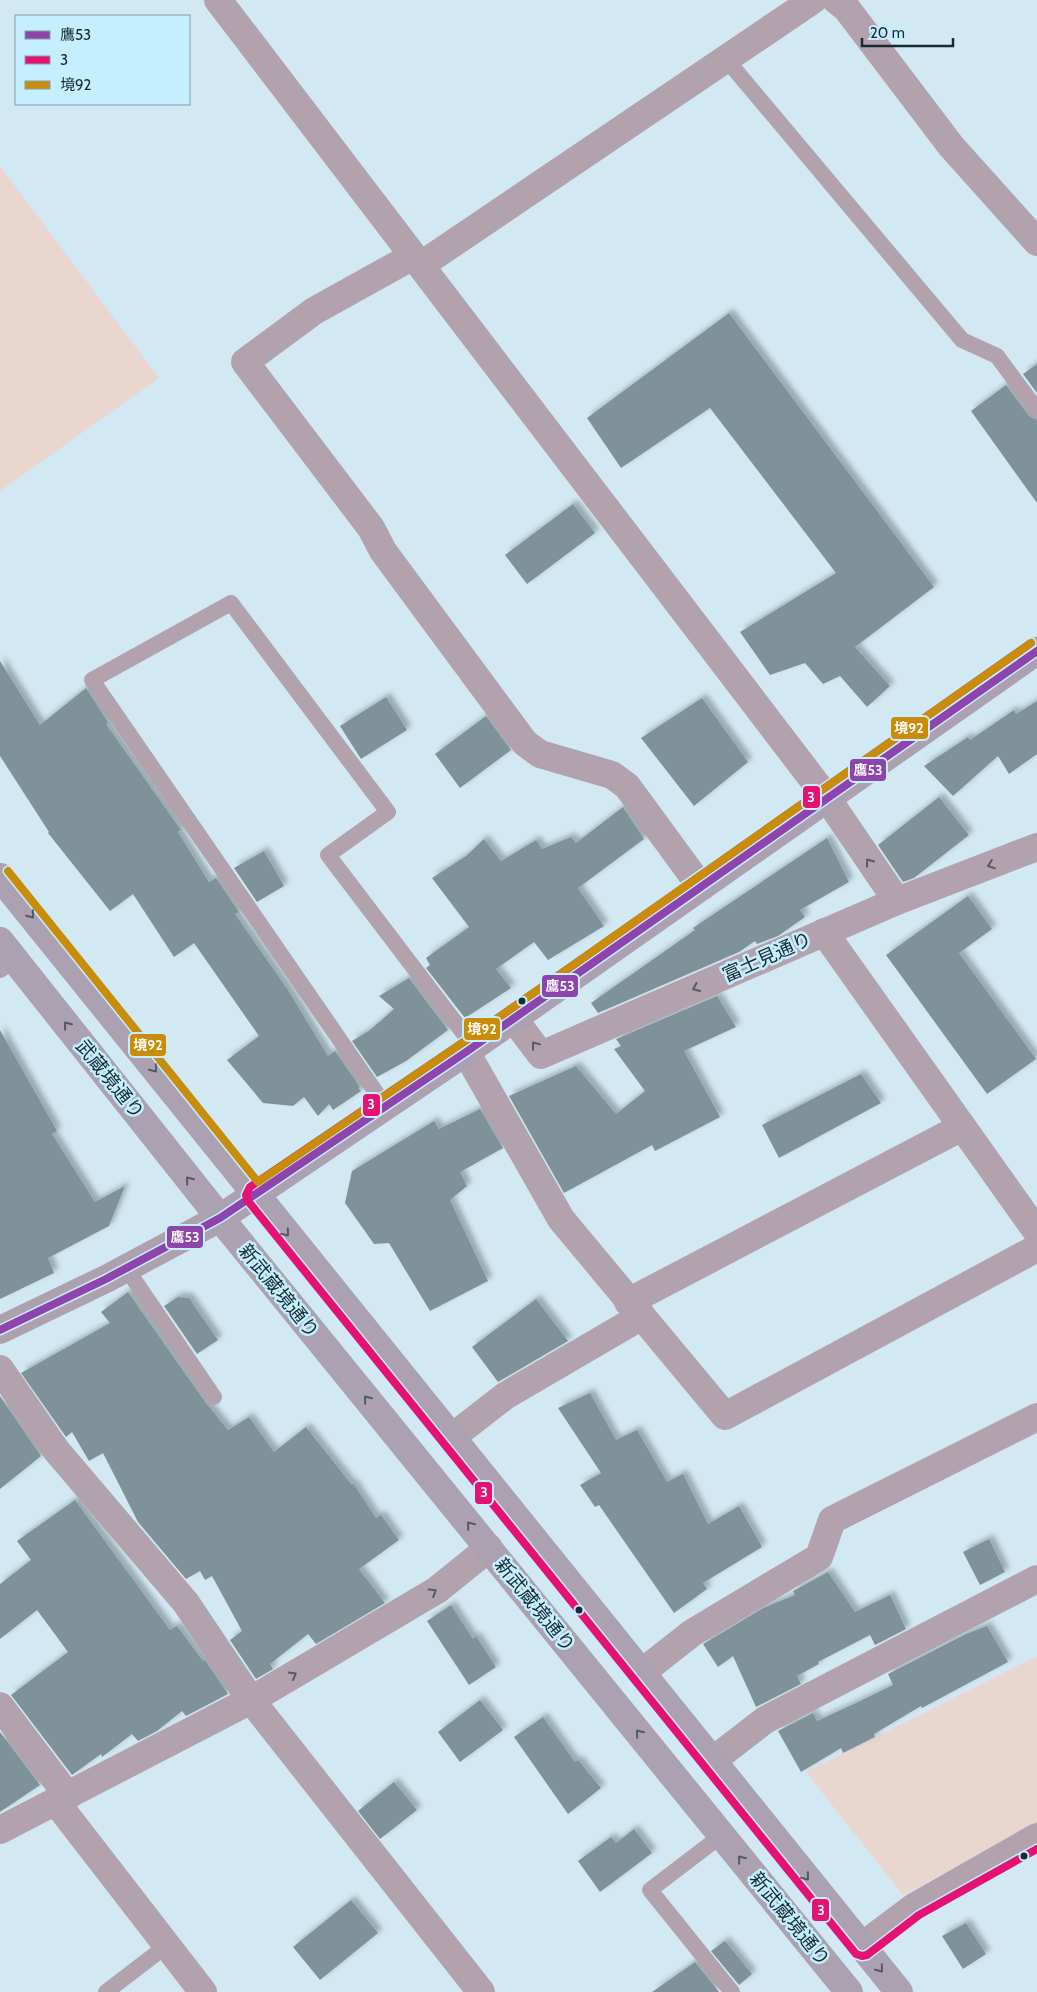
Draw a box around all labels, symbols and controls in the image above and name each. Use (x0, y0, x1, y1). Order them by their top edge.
legend (15, 15, 190, 105)
scale bar (862, 15, 953, 47)
text: 20 m (870, 24, 905, 42)
text: 鷹53 (60, 26, 91, 44)
text: 3 (60, 51, 68, 69)
text: 境92 (60, 76, 92, 94)
line badge: 境92 (890, 716, 929, 740)
text: 境92 (894, 719, 924, 737)
line badge: 鷹53 (849, 758, 887, 782)
text: 鷹53 (853, 761, 883, 779)
line badge: 3 (802, 785, 821, 809)
text: 3 (807, 788, 815, 806)
one-way arrow (866, 858, 875, 867)
one-way arrow (988, 859, 996, 869)
one-way arrow (25, 909, 33, 918)
street label: 富士見通り (719, 927, 815, 987)
line badge: 鷹53 (541, 974, 579, 998)
text: 鷹53 (545, 977, 575, 995)
one-way arrow (692, 982, 701, 993)
unlabelled marker (517, 996, 527, 1006)
line badge: 境92 (463, 1017, 501, 1041)
text: 境92 (467, 1020, 497, 1038)
one-way arrow (64, 1022, 72, 1031)
line badge: 境92 (129, 1033, 167, 1057)
street label: 武蔵境通り (71, 1035, 149, 1123)
text: 境92 (133, 1036, 163, 1054)
one-way arrow (532, 1042, 540, 1051)
one-way arrow (149, 1063, 157, 1072)
line badge: 3 (362, 1093, 381, 1117)
text: 3 (367, 1095, 375, 1113)
one-way arrow (187, 1177, 195, 1186)
line badge: 鷹53 (166, 1225, 204, 1249)
one-way arrow (281, 1227, 290, 1236)
text: 鷹53 (170, 1228, 200, 1246)
street label: 新武蔵境通り (234, 1239, 324, 1343)
one-way arrow (365, 1396, 373, 1405)
line badge: 3 (474, 1481, 493, 1505)
text: 3 (480, 1483, 488, 1501)
one-way arrow (468, 1522, 476, 1531)
street label: 新武蔵境通り (490, 1553, 580, 1657)
one-way arrow (427, 1589, 436, 1599)
unlabelled marker (574, 1605, 584, 1615)
one-way arrow (287, 1671, 296, 1681)
one-way arrow (635, 1729, 644, 1738)
unlabelled marker (1019, 1851, 1029, 1861)
one-way arrow (739, 1856, 747, 1865)
street label: 新武蔵境通り (745, 1867, 835, 1971)
one-way arrow (800, 1871, 809, 1880)
line badge: 3 (811, 1898, 830, 1922)
text: 3 (817, 1901, 825, 1919)
one-way arrow (875, 1963, 883, 1972)

